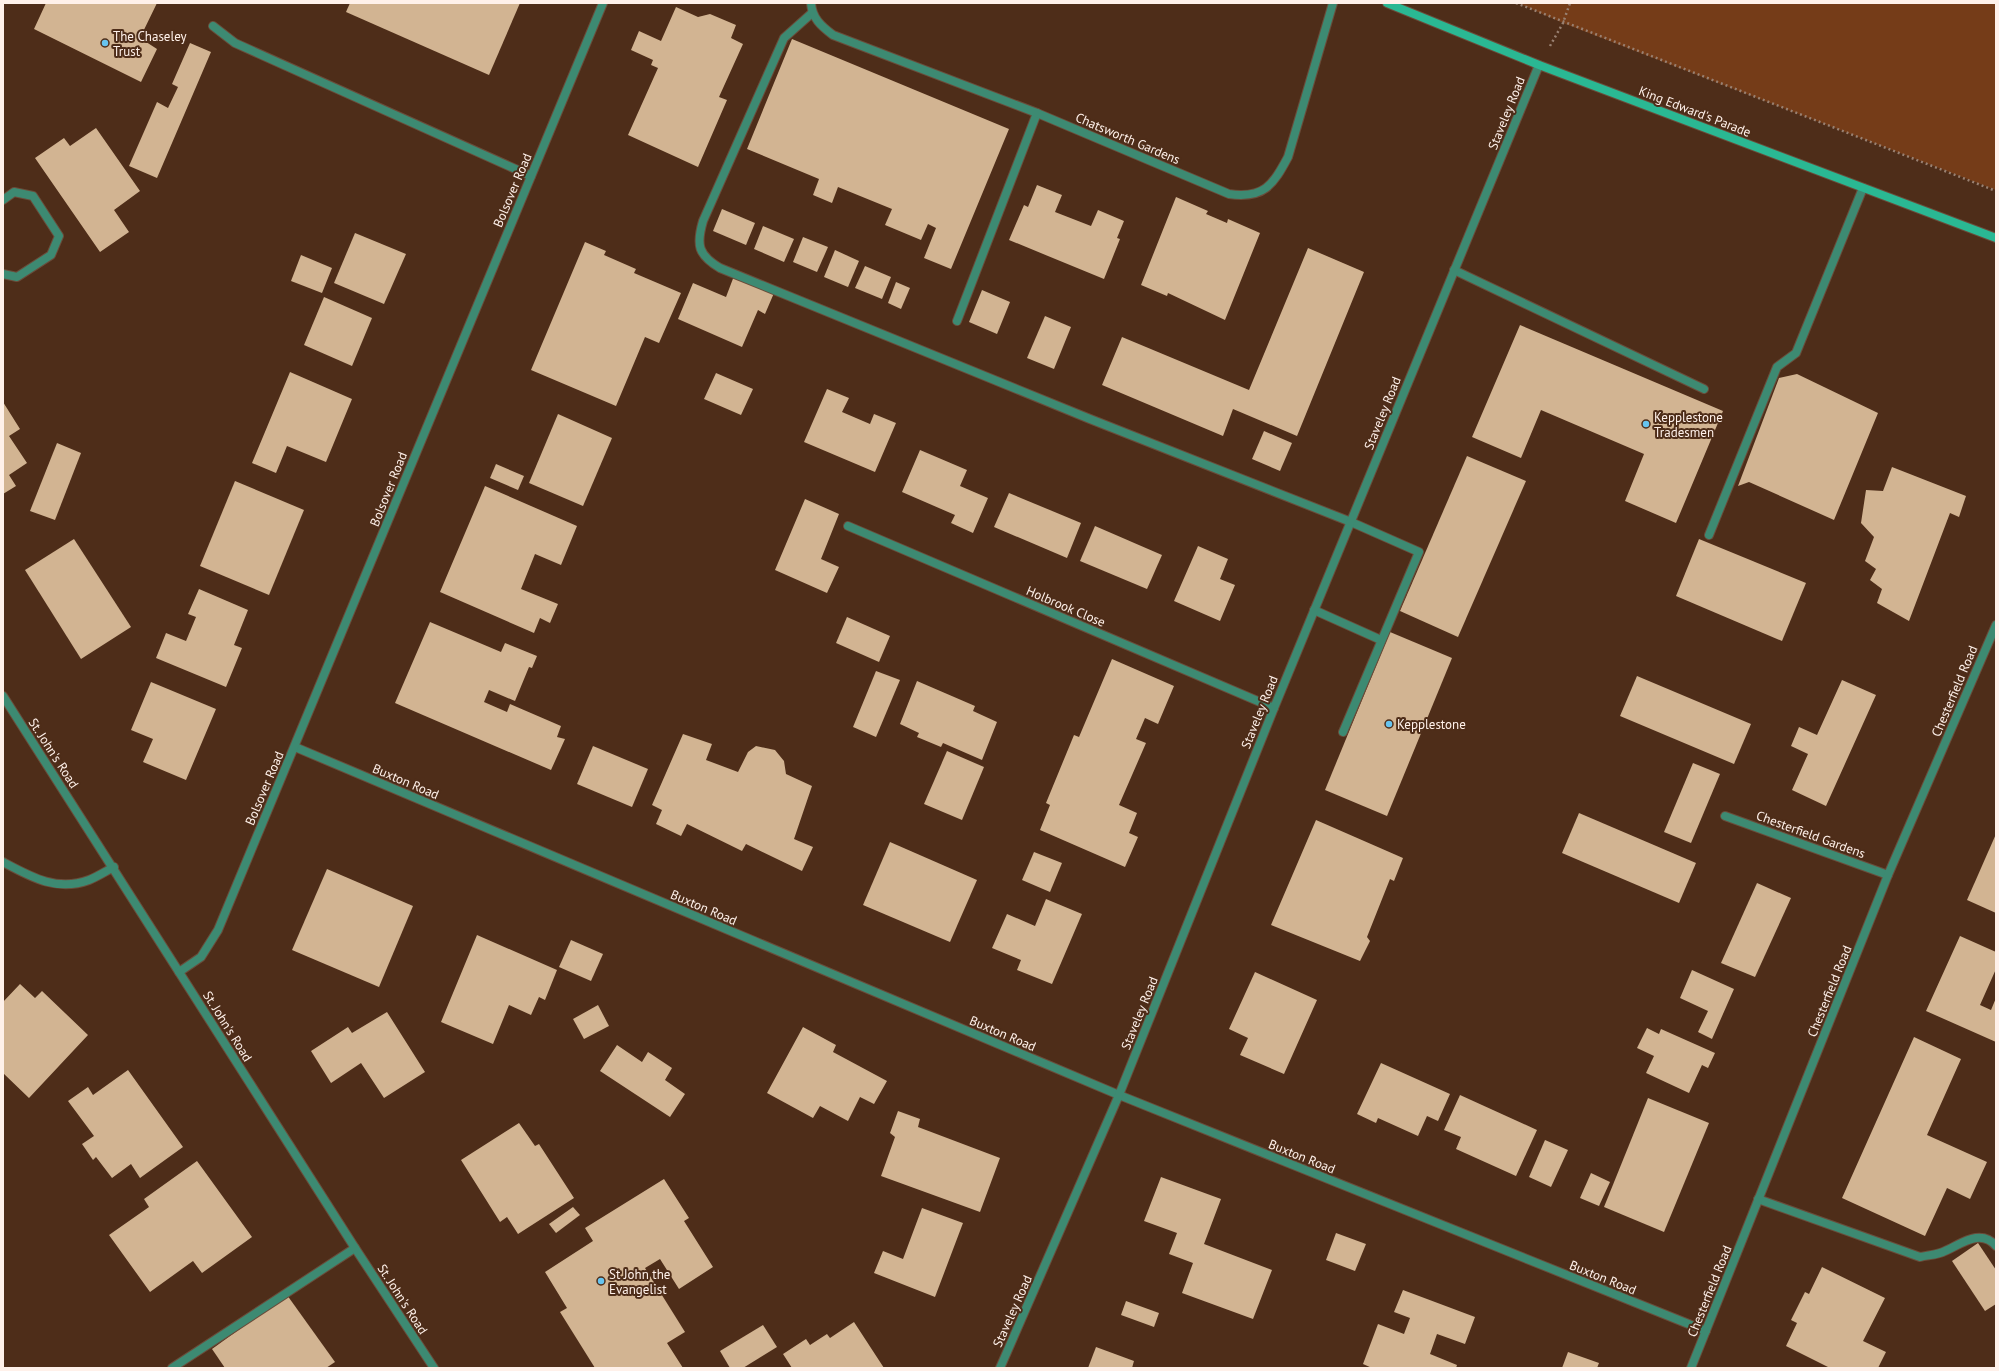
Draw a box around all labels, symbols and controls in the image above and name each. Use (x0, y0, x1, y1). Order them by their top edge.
place label: The Chaseley Trust (113, 28, 187, 60)
marker: The Chaseley Trust (100, 38, 110, 48)
street label: Staveley Road (1484, 74, 1529, 152)
street label: King Edward's Parade (1636, 82, 1753, 141)
street label: Chatsworth Gardens (1073, 109, 1183, 168)
street label: Bolsover Road (489, 151, 536, 230)
street label: Staveley Road (1360, 374, 1405, 452)
place label: Kepplestone Tradesmen (1654, 409, 1723, 441)
marker: Kepplestone Tradesmen (1641, 419, 1651, 429)
street label: Bolsover Road (366, 449, 411, 529)
street label: Holbrook Close (1024, 582, 1108, 631)
street label: Chesterfield Road (1928, 643, 1981, 739)
street label: Staveley Road (1237, 673, 1282, 751)
street label: St. John's Road (25, 715, 83, 792)
place label: Kepplestone (1397, 716, 1466, 733)
marker: Kepplestone (1384, 719, 1394, 729)
street label: Bolsover Road (241, 749, 288, 828)
street label: Buxton Road (370, 760, 442, 803)
street label: Chesterfield Gardens (1754, 807, 1868, 862)
street label: Buxton Road (668, 886, 740, 929)
street label: Chesterfield Road (1803, 943, 1856, 1039)
street label: Staveley Road (1117, 974, 1162, 1052)
street label: St. John's Road (199, 988, 256, 1065)
street label: Buxton Road (967, 1012, 1039, 1055)
street label: Buxton Road (1266, 1135, 1338, 1178)
street label: Chesterfield Road (1683, 1243, 1736, 1339)
street label: Buxton Road (1567, 1256, 1639, 1299)
street label: St. John's Road (374, 1261, 432, 1338)
place label: St John the Evangelist (609, 1266, 670, 1298)
street label: Staveley Road (989, 1272, 1036, 1350)
marker: St John the Evangelist (596, 1276, 606, 1286)

